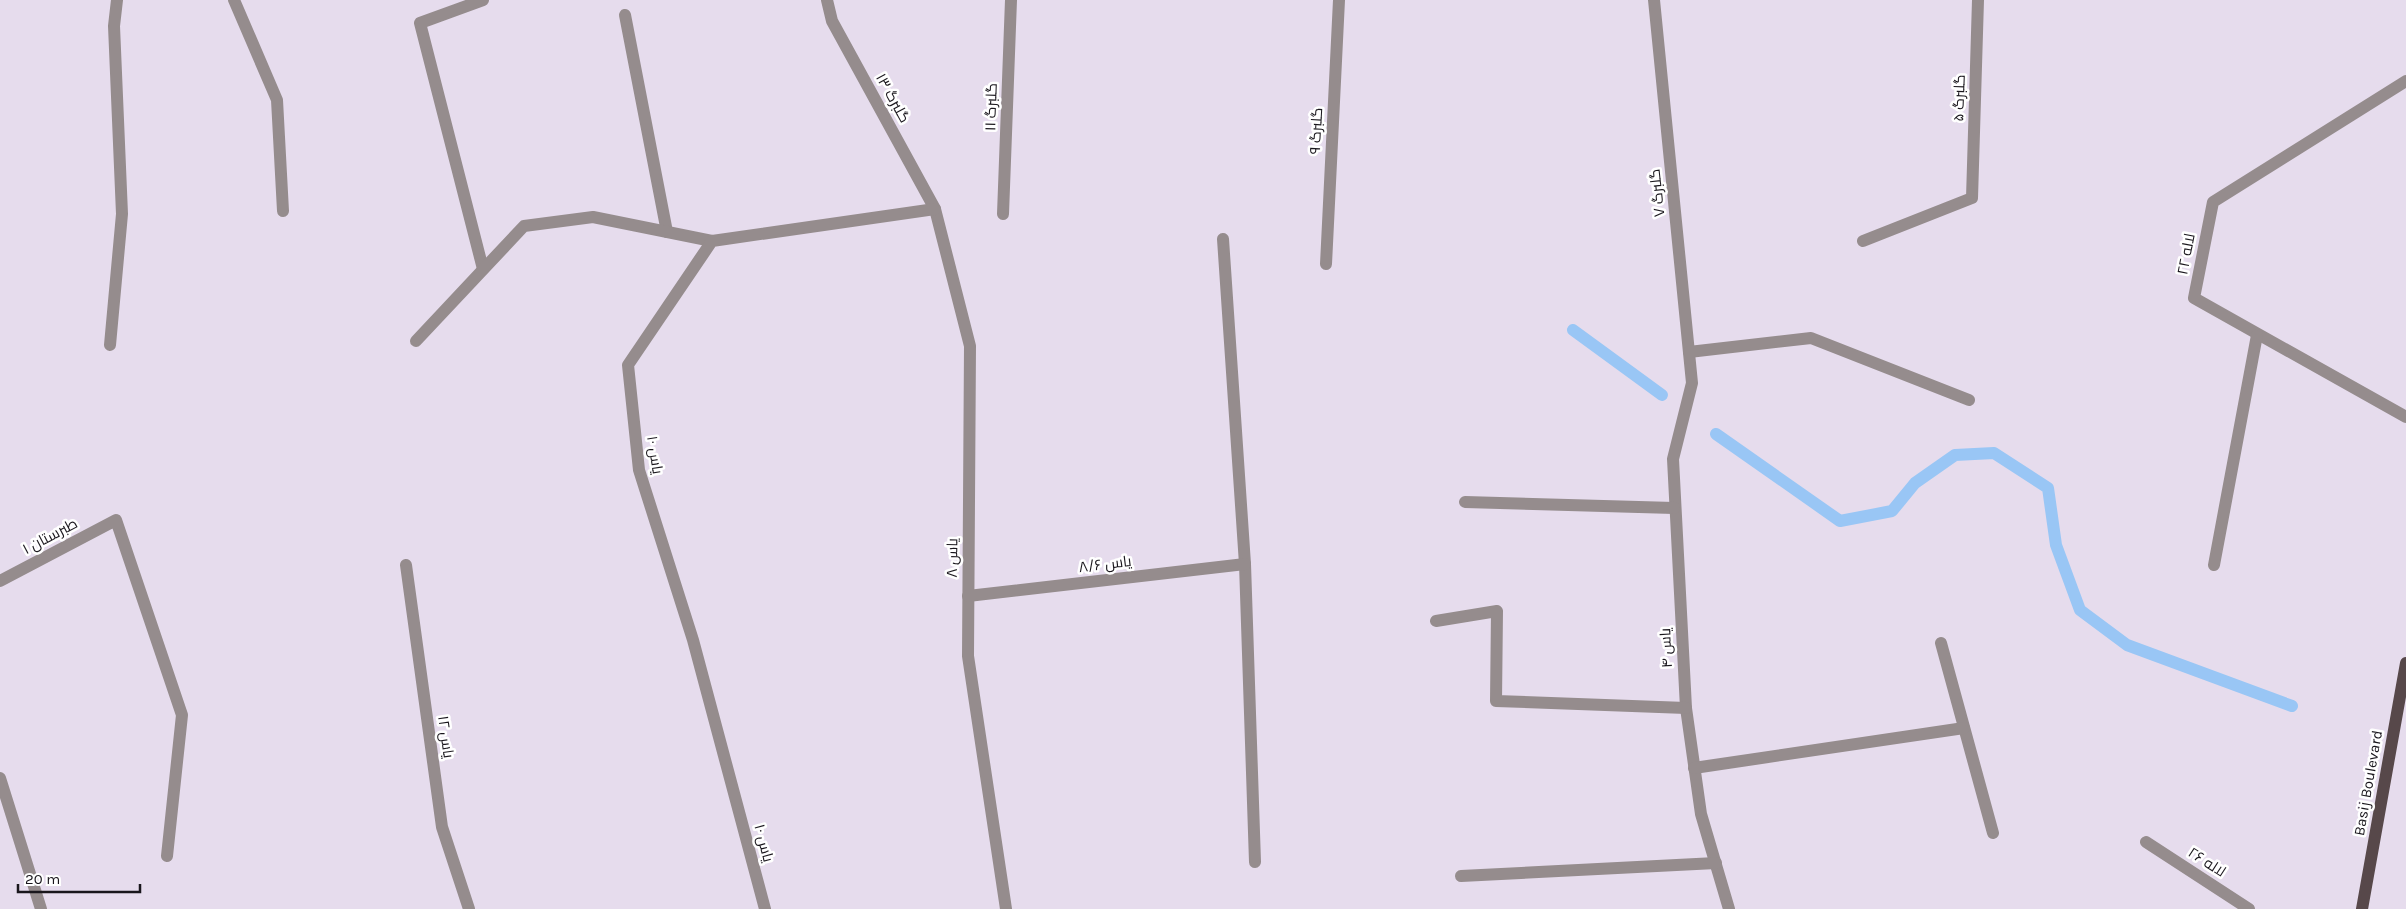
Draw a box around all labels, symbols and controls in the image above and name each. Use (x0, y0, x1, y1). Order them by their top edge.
street label: گلبرگ ۱۳ (872, 70, 914, 126)
street label: گلبرگ ۵ (1949, 74, 1969, 122)
street label: گلبرگ ۱۱ (981, 83, 1001, 131)
street label: گلبرگ ۹ (1306, 107, 1326, 155)
street label: گلبرگ ۷ (1646, 168, 1668, 218)
street label: لاله ۲۲ (2173, 232, 2199, 276)
street label: یاس ۱۰ (642, 435, 667, 476)
street label: طبرستان ۱ (20, 514, 81, 559)
street label: یاس ۸ (943, 538, 962, 578)
street label: یاس ۸/۶ (1078, 552, 1133, 577)
street label: یاس ۴ (1656, 627, 1677, 669)
street label: یاس ۱۲ (433, 715, 458, 760)
street label: Basij Boulevard (2350, 729, 2386, 837)
street label: یاس ۱۰ (749, 822, 778, 864)
street label: لاله ۲۶ (2185, 843, 2229, 881)
scale bar (18, 862, 140, 894)
text: 20 m (25, 870, 60, 888)

